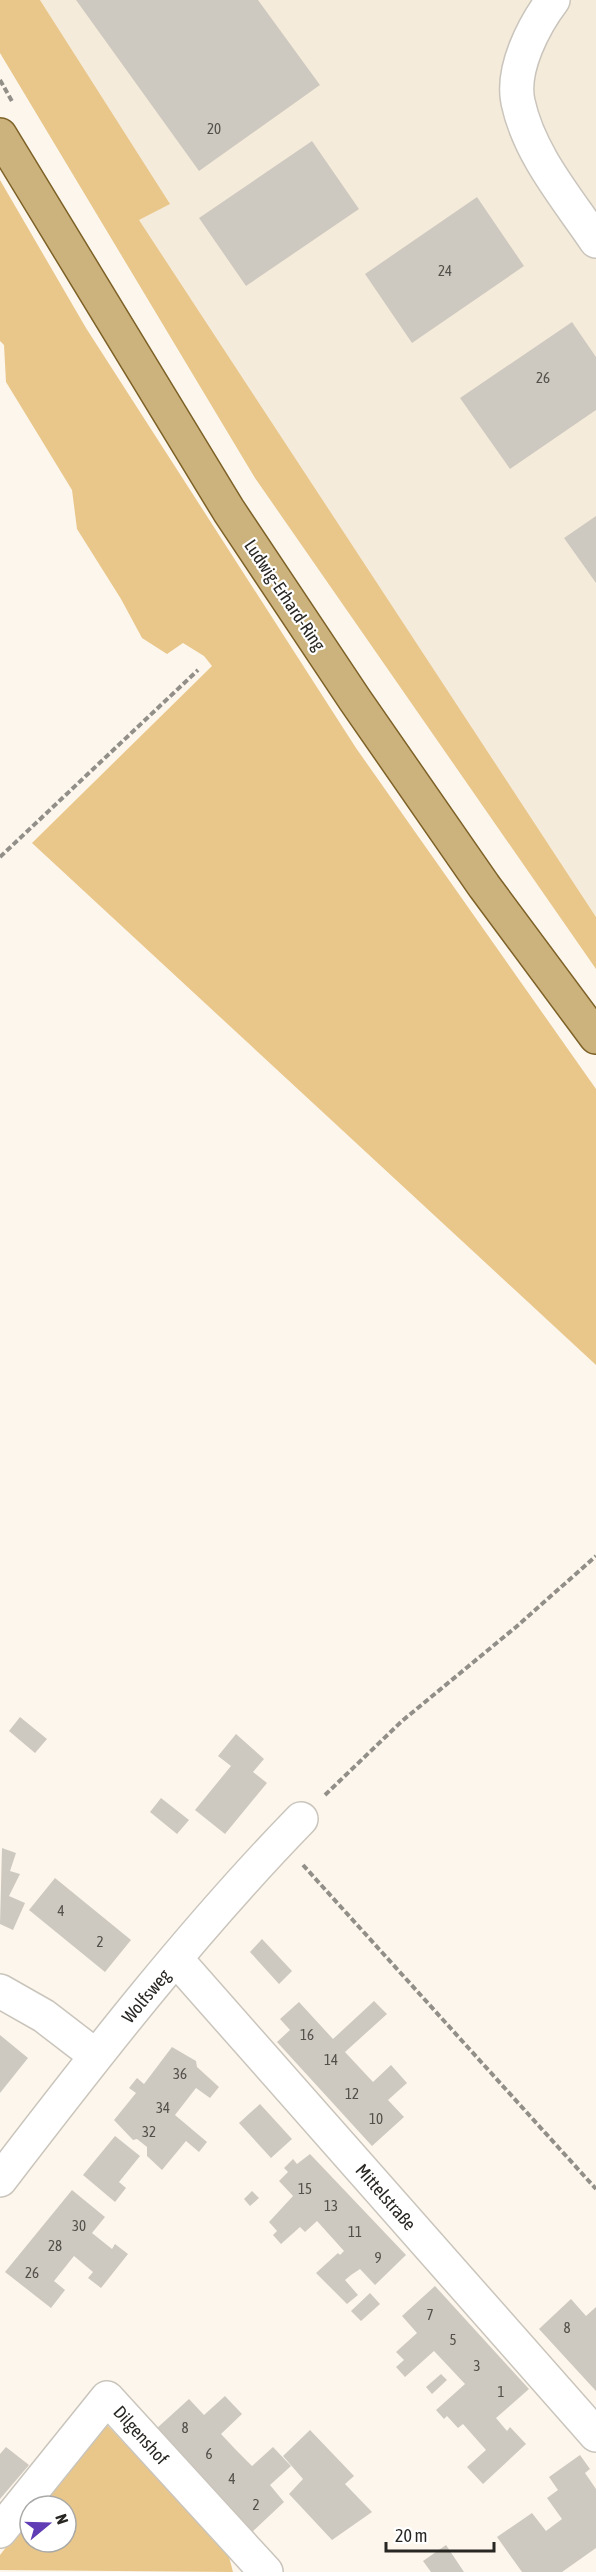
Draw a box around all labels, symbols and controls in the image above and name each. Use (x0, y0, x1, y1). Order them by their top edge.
house number: 20 (207, 120, 221, 137)
house number: 24 (438, 262, 452, 279)
house number: 26 (536, 369, 550, 386)
street label: Ludwig-Erhard-Ring (240, 536, 330, 655)
house number: 4 (57, 1902, 65, 1919)
house number: 2 (96, 1933, 104, 1950)
street label: Wolfsweg (118, 1965, 175, 2027)
house number: 16 (300, 2026, 314, 2043)
house number: 14 (324, 2051, 338, 2068)
house number: 36 (173, 2065, 187, 2082)
house number: 12 (345, 2085, 359, 2102)
house number: 34 (156, 2099, 170, 2116)
house number: 10 (369, 2110, 383, 2127)
house number: 32 (142, 2123, 156, 2140)
street label: Mittelstraße (352, 2160, 420, 2234)
house number: 15 (298, 2180, 312, 2197)
house number: 13 (324, 2197, 338, 2214)
house number: 30 (72, 2217, 86, 2234)
house number: 11 (348, 2223, 362, 2240)
house number: 28 (48, 2237, 62, 2254)
house number: 9 (374, 2249, 382, 2266)
house number: 26 (25, 2264, 39, 2281)
house number: 7 (426, 2306, 434, 2323)
house number: 8 (563, 2319, 571, 2336)
house number: 5 (449, 2331, 457, 2348)
house number: 3 (473, 2357, 481, 2374)
house number: 1 (497, 2383, 505, 2400)
street label: Dilgenshof (109, 2401, 173, 2469)
house number: 8 (181, 2419, 189, 2436)
house number: 6 (205, 2445, 213, 2462)
house number: 4 (228, 2470, 236, 2487)
north arrow (18, 2494, 78, 2554)
house number: 2 (252, 2496, 260, 2513)
text: N (52, 2512, 72, 2527)
scale bar (386, 2515, 494, 2553)
text: 20 m (395, 2525, 427, 2546)

